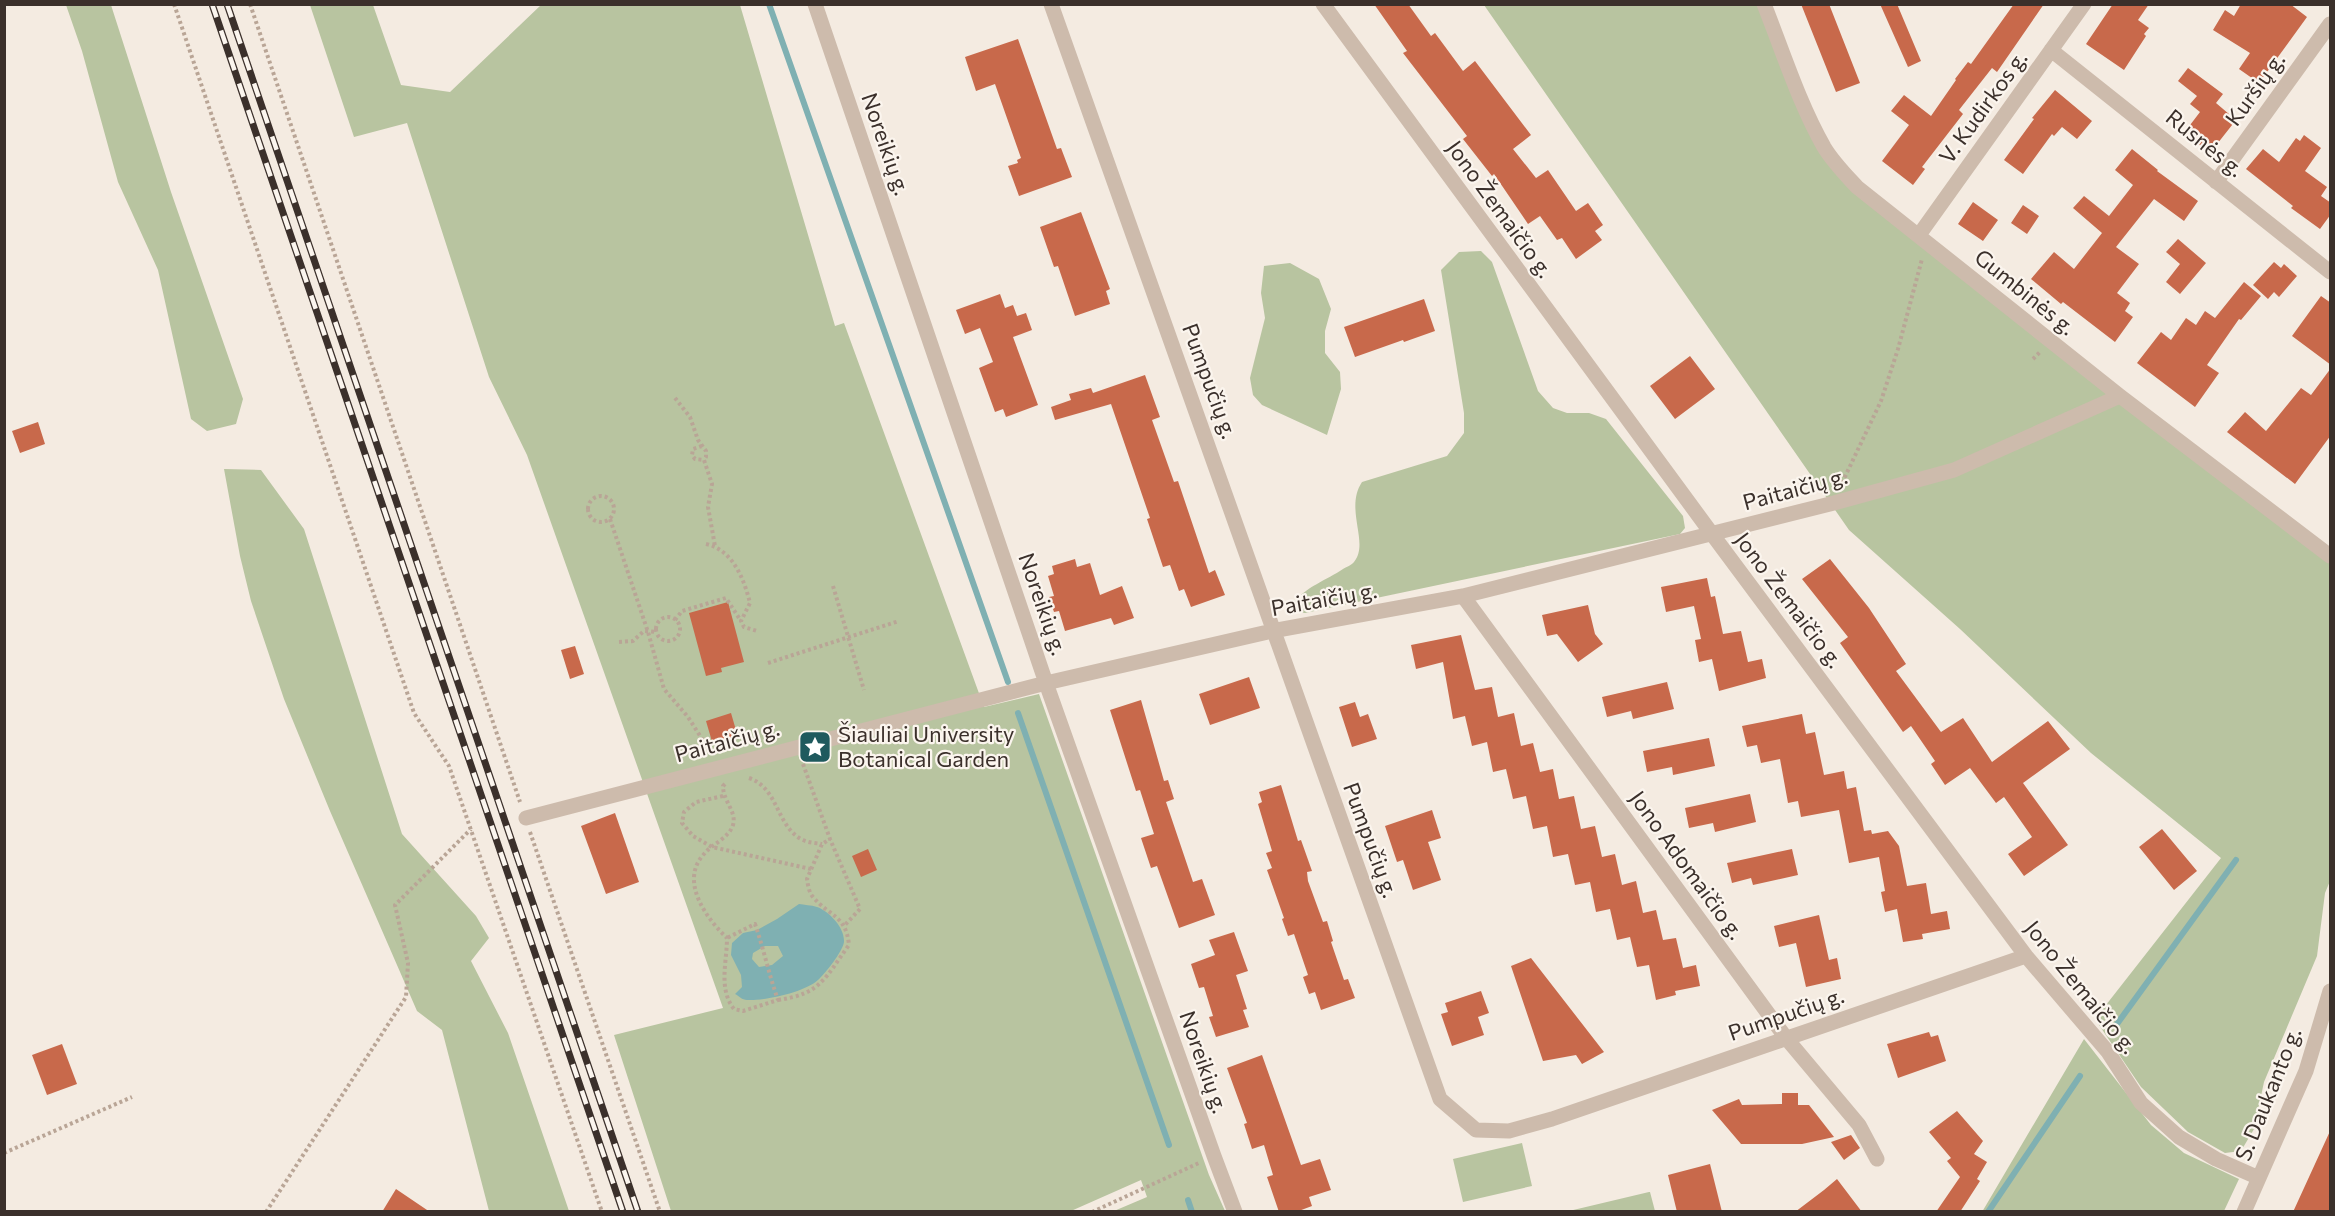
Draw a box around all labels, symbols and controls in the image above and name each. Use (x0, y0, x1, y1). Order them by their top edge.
street label: V. Kudirkos g. (1933, 45, 2033, 168)
street label: Kuršių g. (2219, 47, 2290, 131)
street label: Noreikių g. (856, 89, 917, 199)
street label: Rusnės g. (2161, 103, 2250, 182)
street label: Jono Žemaičio g. (1442, 135, 1559, 283)
street label: Gumbinės g. (1969, 243, 2081, 340)
street label: Pumpučių g. (1177, 319, 1244, 442)
street label: Paitaičių g. (1740, 462, 1850, 515)
street label: Jono Žemaičio g. (1729, 526, 1849, 673)
street label: Noreikių g. (1013, 549, 1074, 659)
street label: Paitaičių g. (1269, 576, 1379, 621)
street label: Paitaičių g. (672, 714, 782, 767)
place label: Šiauliai University Botanical Garden (838, 720, 1014, 772)
place icon: Šiauliai University Botanical Garden (797, 729, 833, 765)
street label: Pumpučių g. (1338, 778, 1405, 901)
street label: Jono Adomaičio g. (1624, 785, 1750, 944)
street label: Jono Žemaičio g. (2020, 915, 2143, 1059)
street label: Pumpučių g. (1724, 981, 1847, 1046)
street label: Noreikių g. (1174, 1007, 1235, 1117)
street label: S. Daukanto g. (2228, 1023, 2307, 1165)

